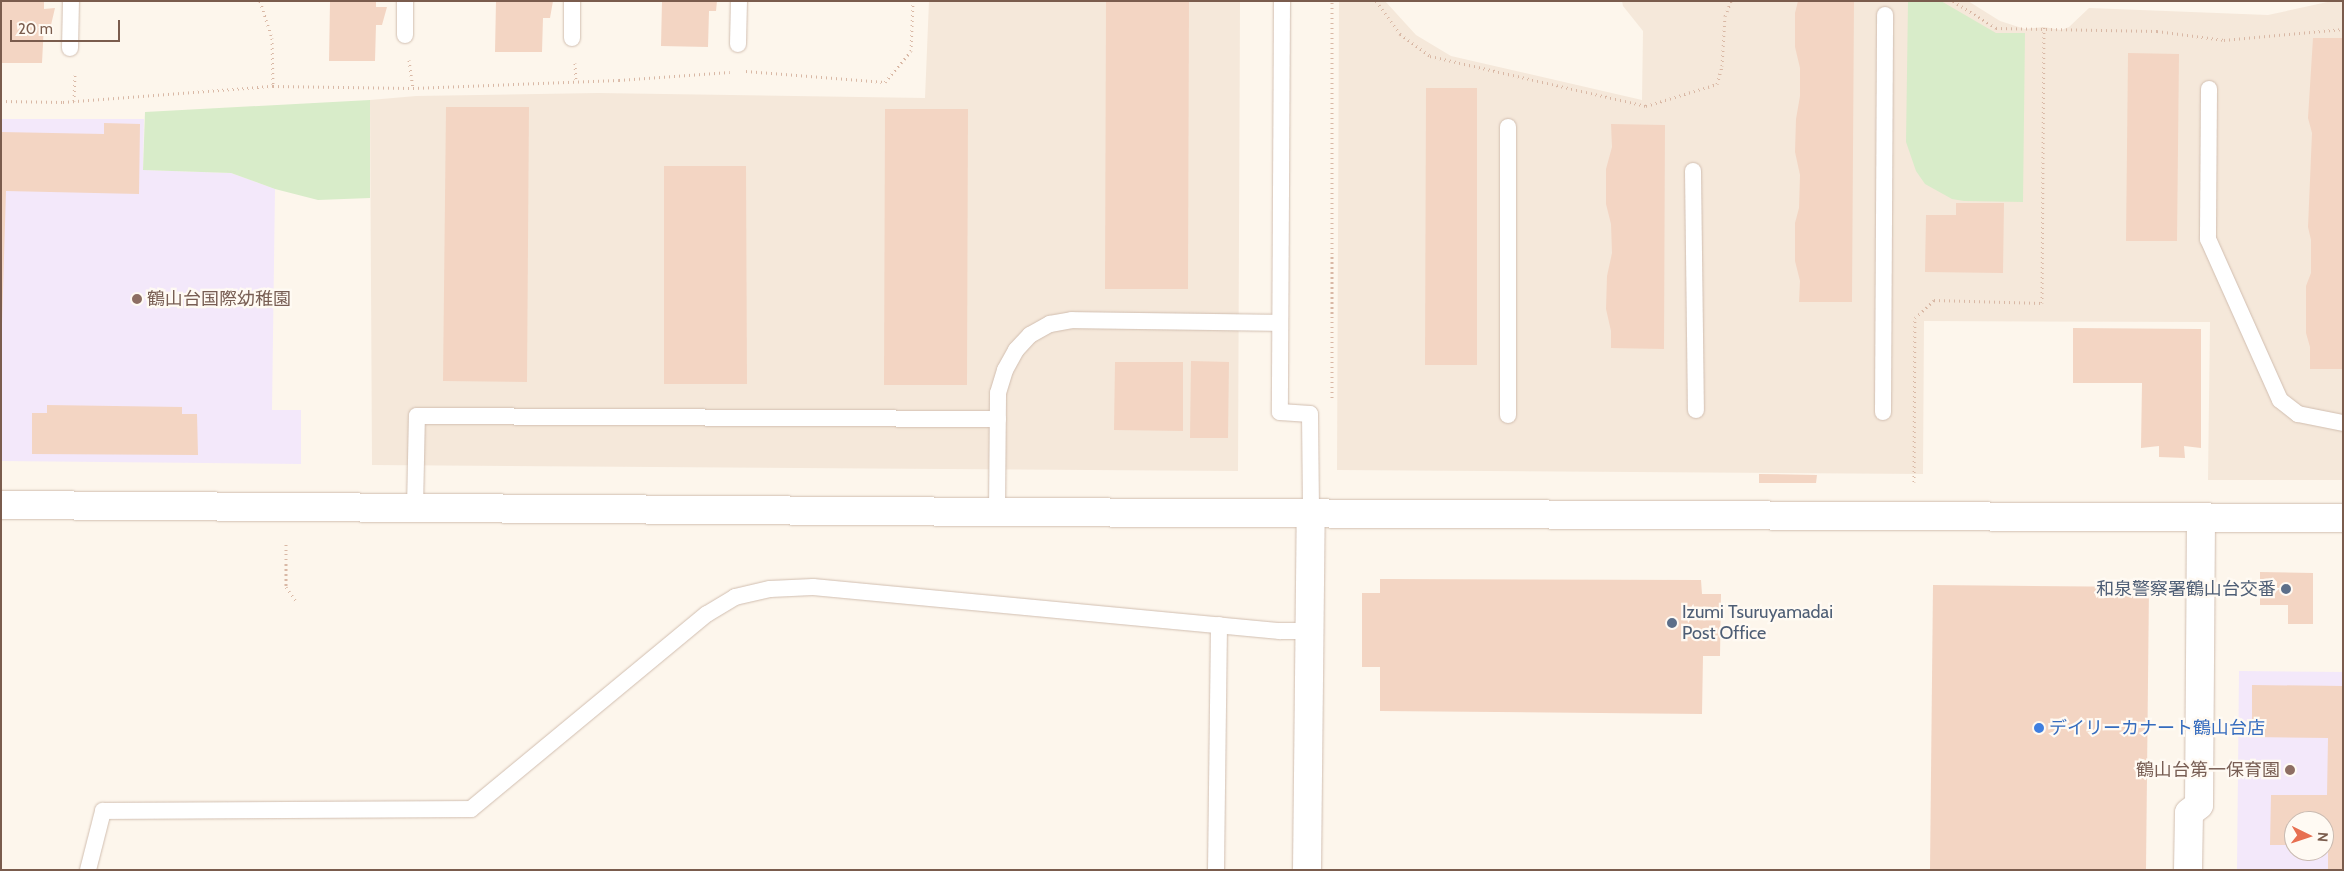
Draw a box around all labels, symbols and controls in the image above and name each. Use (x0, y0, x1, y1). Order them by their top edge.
scale bar (12, 10, 122, 42)
text: 20 m (18, 20, 53, 38)
place label: 鶴山台国際幼稚園 (147, 288, 291, 310)
marker: 鶴山台国際幼稚園 (131, 293, 143, 305)
place label: 和泉警察署鶴山台交番 (2096, 578, 2276, 600)
marker: 和泉警察署鶴山台交番 (2280, 583, 2292, 595)
place label: Izumi Tsuruyamadai Post Office (1682, 602, 1833, 644)
marker: Izumi Tsuruyamadai Post Office (1666, 617, 1678, 629)
place label: デイリーカナート鶴山台店 (2049, 717, 2265, 739)
marker: デイリーカナート鶴山台店 (2033, 722, 2045, 734)
place label: 鶴山台第一保育園 (2136, 759, 2280, 781)
marker: 鶴山台第一保育園 (2284, 764, 2296, 776)
north arrow (2284, 811, 2334, 861)
text: N (2314, 831, 2332, 843)

